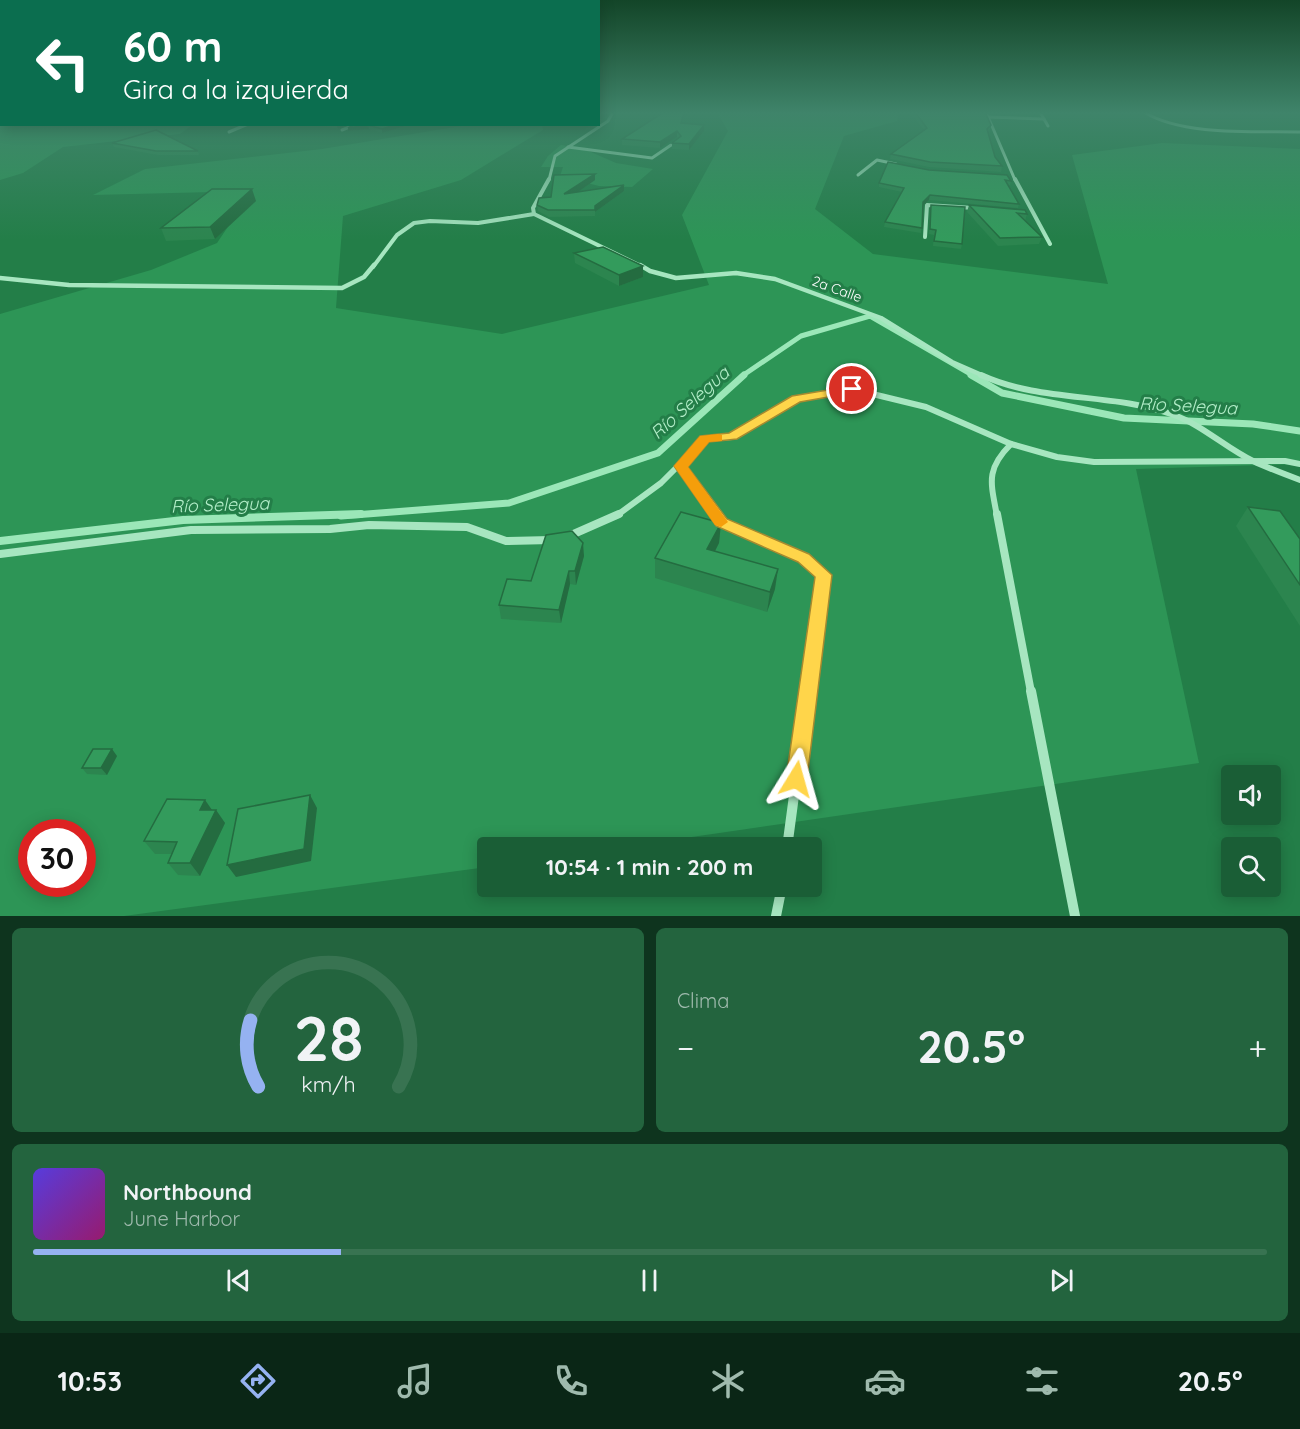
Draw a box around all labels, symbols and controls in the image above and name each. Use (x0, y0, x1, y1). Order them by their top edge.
text: 60 m (123, 20, 223, 73)
icon: left (24, 24, 102, 102)
text: Gira a la izquierda (123, 72, 349, 106)
street label: 2a Calle (810, 272, 865, 306)
water label: Río Selegua (645, 360, 735, 444)
pin (826, 363, 877, 414)
icon: arrive (835, 372, 868, 405)
water label: Río Selegua (1138, 391, 1239, 420)
water label: Río Selegua (170, 491, 271, 518)
position arrow (764, 747, 828, 811)
map controls (1221, 765, 1281, 897)
button: sound (1221, 765, 1281, 825)
speed limit sign: 30 (18, 819, 96, 897)
button: search (1221, 837, 1281, 897)
text: 10:54 · 1 min · 200 m (546, 853, 753, 881)
text: Clima (677, 988, 729, 1013)
text: 28 (293, 999, 363, 1077)
text: 20.5° (917, 1018, 1025, 1074)
text: − (677, 1027, 694, 1068)
text: + (1248, 1027, 1267, 1068)
text: km/h (301, 1071, 355, 1097)
text: Northbound (123, 1178, 252, 1206)
text: June Harbor (123, 1206, 240, 1231)
icon: previous (222, 1264, 255, 1297)
icon: pause (633, 1264, 666, 1297)
icon: next (1045, 1264, 1078, 1297)
icon: directions (237, 1360, 279, 1402)
icon: music (394, 1360, 436, 1402)
icon: phone (550, 1360, 592, 1402)
icon: climate (707, 1360, 749, 1402)
icon: car (864, 1360, 906, 1402)
icon: filters (1021, 1360, 1063, 1402)
text: 10:53 (57, 1364, 122, 1398)
text: 20.5° (1178, 1364, 1243, 1398)

